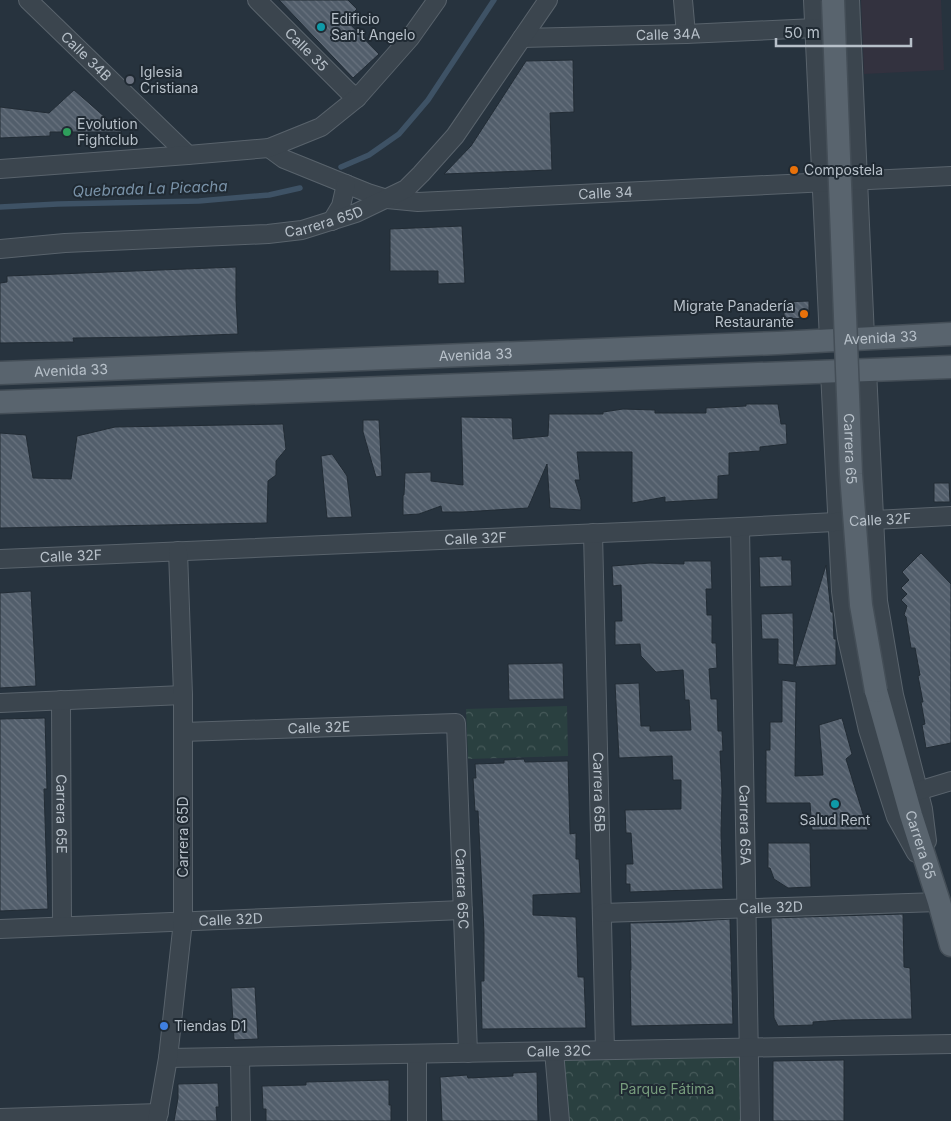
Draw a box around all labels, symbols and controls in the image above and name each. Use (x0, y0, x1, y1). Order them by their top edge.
place label: Edificio San't Angelo (331, 10, 415, 43)
scale bar (776, 15, 911, 47)
marker: Edificio San't Angelo (315, 21, 327, 33)
text: 50 m (784, 23, 820, 42)
street label: Calle 35 (282, 24, 332, 74)
street label: Calle 34A (636, 24, 701, 43)
street label: Calle 34B (58, 28, 115, 84)
place label: Iglesia Cristiana (140, 63, 198, 96)
marker: Iglesia Cristiana (124, 74, 136, 86)
place label: Evolution Fightclub (77, 115, 138, 148)
marker: Evolution Fightclub (61, 126, 73, 138)
place label: Compostela (804, 161, 883, 178)
marker: Compostela (788, 164, 800, 176)
water label: Quebrada La Picacha (72, 176, 228, 201)
street label: Calle 34 (578, 183, 633, 202)
street label: Carrera 65D (284, 202, 366, 240)
place label: Migrate Panadería Restaurante (673, 297, 794, 330)
marker: Migrate Panadería Restaurante (798, 308, 810, 320)
street label: Avenida 33 (843, 327, 918, 348)
street label: Avenida 33 (438, 344, 513, 364)
street label: Avenida 33 (34, 360, 108, 380)
street label: Carrera 65 (841, 413, 861, 485)
street label: Calle 32F (848, 509, 912, 529)
street label: Calle 32F (444, 528, 507, 548)
street label: Calle 32F (39, 546, 102, 565)
street label: Calle 32E (287, 717, 350, 737)
street label: Carrera 65B (590, 752, 609, 832)
street label: Carrera 65E (53, 774, 71, 854)
street label: Carrera 65A (736, 784, 755, 866)
street label: Carrera 65D (174, 796, 191, 878)
marker: Salud Rent (829, 798, 841, 810)
street label: Carrera 65 (902, 808, 940, 881)
place label: Salud Rent (800, 811, 871, 828)
street label: Carrera 65C (453, 848, 472, 930)
street label: Calle 32D (738, 897, 803, 917)
street label: Calle 32D (198, 909, 263, 929)
place label: Tiendas D1 (174, 1017, 246, 1034)
marker: Tiendas D1 (158, 1020, 170, 1032)
street label: Calle 32C (527, 1041, 591, 1060)
park label: Parque Fátima (620, 1080, 714, 1097)

